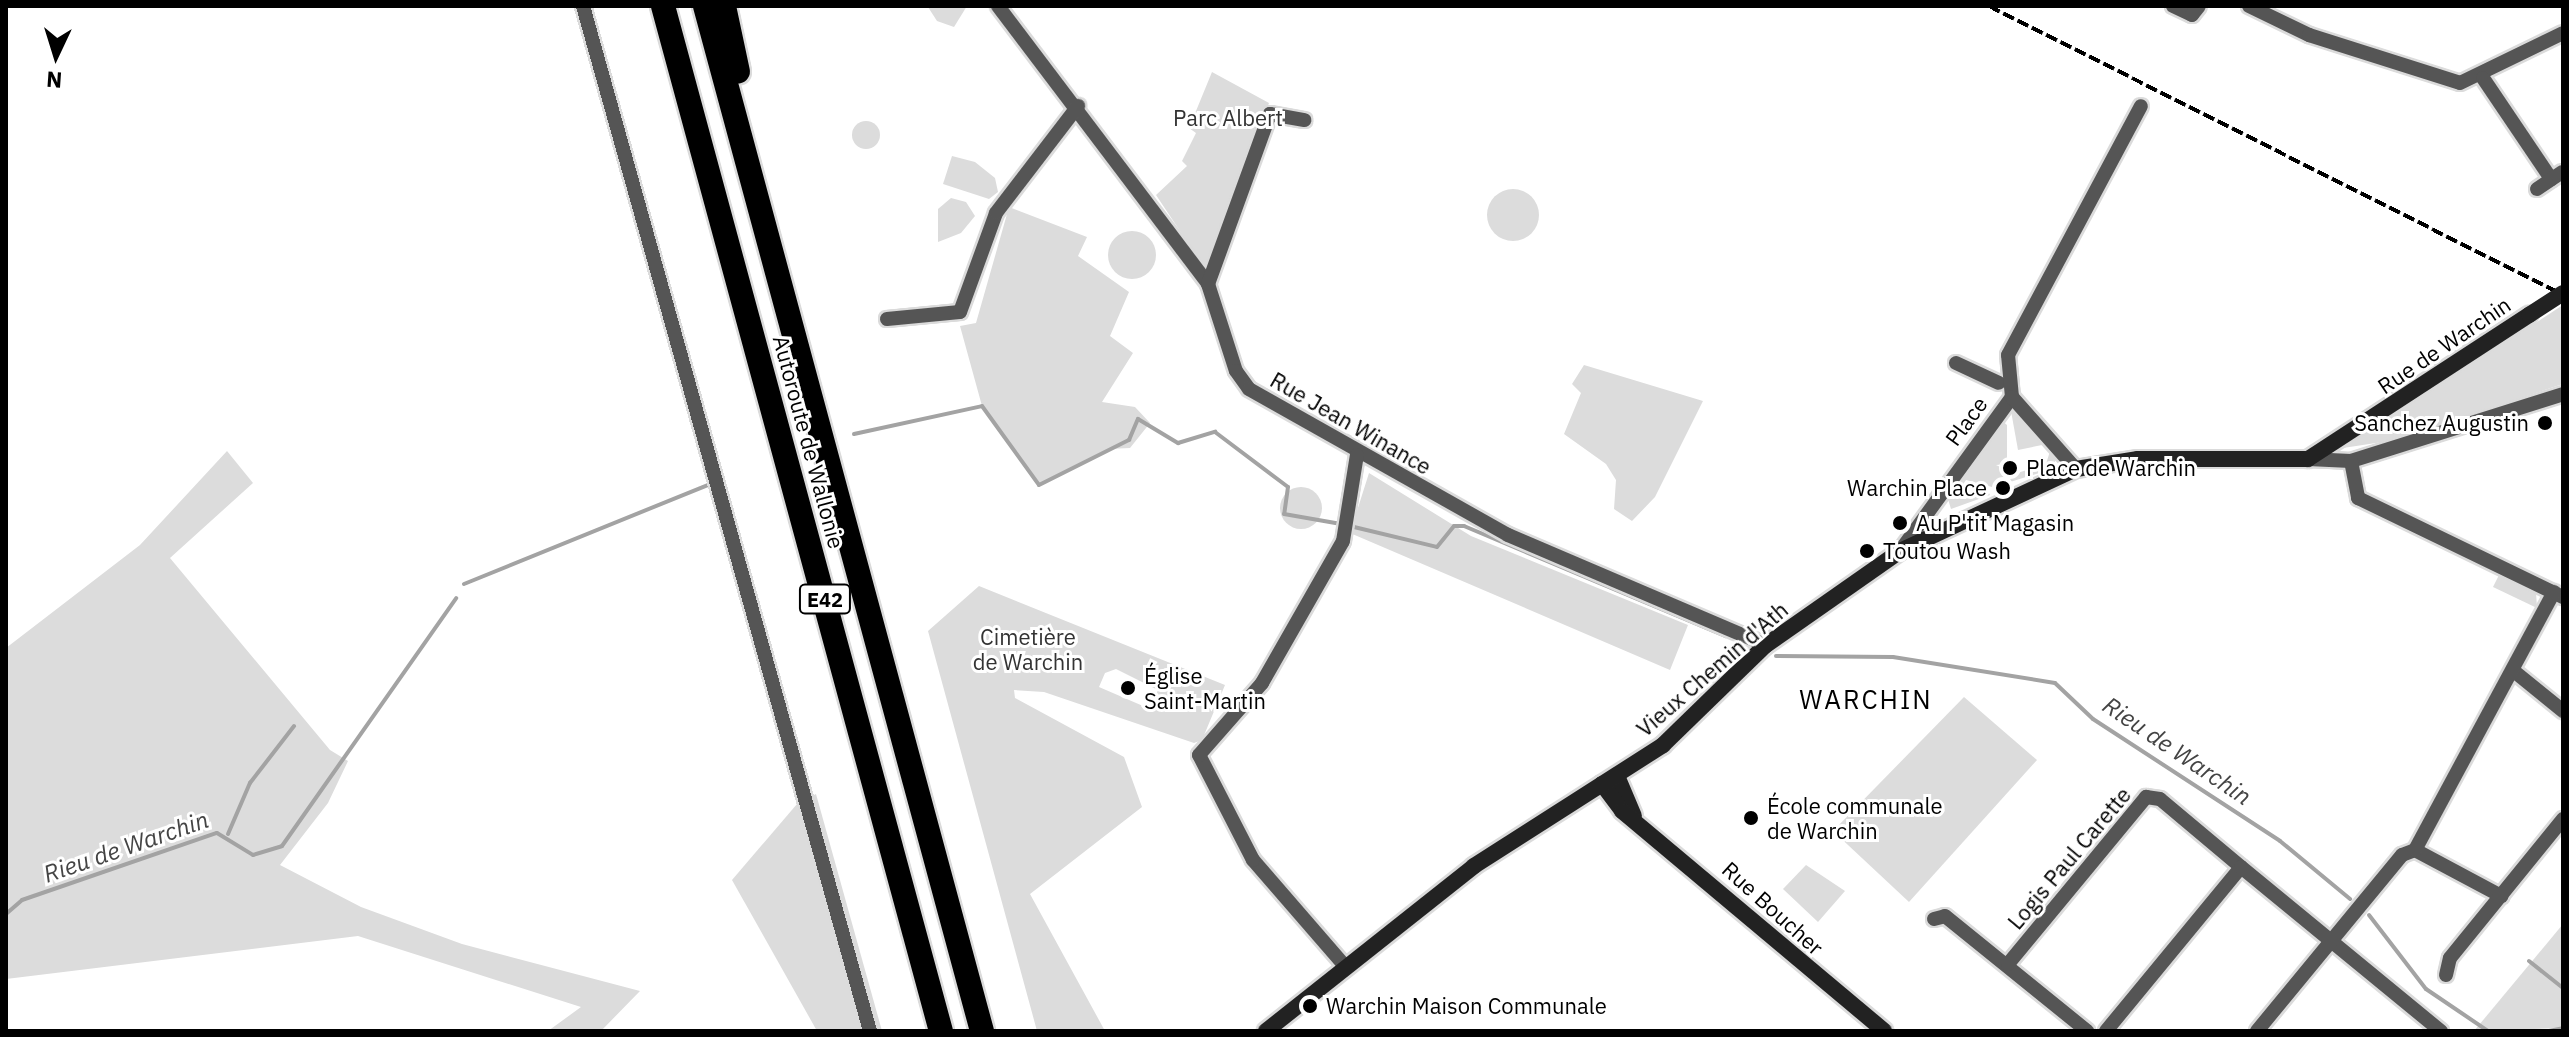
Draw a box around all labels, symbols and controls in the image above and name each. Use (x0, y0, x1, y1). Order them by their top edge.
north arrow (16, 16, 96, 96)
text: N (45, 65, 63, 95)
park label: Parc Albert (1173, 105, 1283, 131)
street label: Rue de Warchin (2373, 291, 2515, 399)
street label: Autoroute de Wallonie (768, 333, 850, 551)
street label: Rue Jean Winance (1266, 366, 1436, 480)
street label: Place (1939, 391, 1993, 451)
place label: Sanchez Augustin (2354, 410, 2529, 436)
marker: Sanchez Augustin (2536, 414, 2554, 432)
place label: Place de Warchin (2026, 455, 2196, 481)
marker: Place de Warchin (2001, 459, 2019, 477)
place label: Warchin Place (1847, 475, 1987, 501)
marker: Warchin Place (1994, 479, 2012, 497)
place label: Au P'tit Magasin (1916, 510, 2074, 536)
marker: Au P'tit Magasin (1891, 514, 1909, 532)
place label: Toutou Wash (1883, 538, 2011, 564)
marker: Toutou Wash (1858, 542, 1876, 560)
road number: E42 (797, 583, 853, 615)
street label: Vieux Chemin d'Ath (1631, 596, 1793, 742)
park label: Cimetière de Warchin (973, 623, 1083, 674)
place label: Église Saint-Martin (1144, 662, 1266, 714)
marker: Église Saint-Martin (1119, 679, 1137, 697)
district label: WARCHIN (1799, 684, 1933, 716)
water label: Rieu de Warchin (2097, 691, 2257, 811)
street label: Logis Paul Carette (2002, 782, 2136, 934)
place label: École communale de Warchin (1767, 792, 1943, 844)
water label: Rieu de Warchin (40, 805, 212, 889)
marker: École communale de Warchin (1742, 809, 1760, 827)
street label: Rue Boucher (1717, 856, 1829, 960)
place label: Warchin Maison Communale (1326, 993, 1607, 1019)
marker: Warchin Maison Communale (1301, 997, 1319, 1015)

